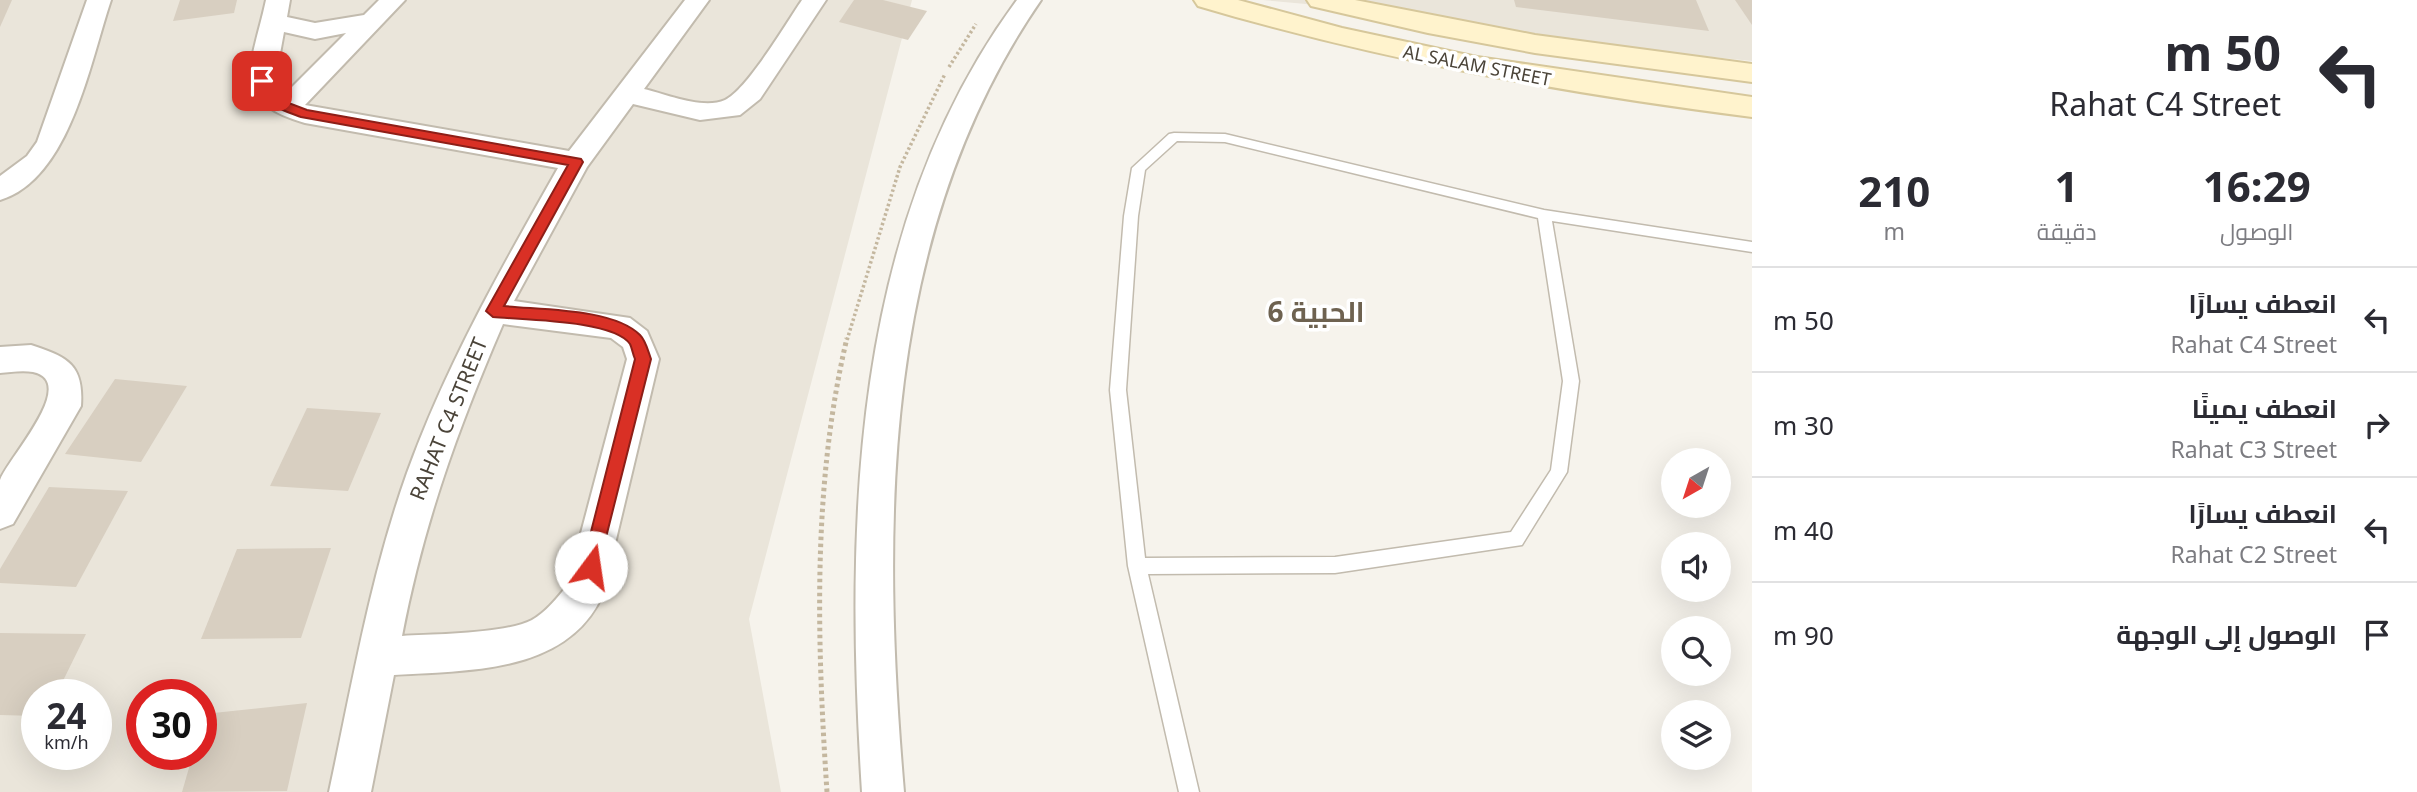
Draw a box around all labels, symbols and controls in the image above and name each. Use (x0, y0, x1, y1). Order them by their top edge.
text: 50 m (2164, 19, 2281, 85)
icon: left (2305, 28, 2396, 119)
street label: AL SALAM STREET (1401, 39, 1553, 91)
pin (232, 51, 292, 111)
icon: arrive (243, 62, 281, 100)
text: Rahat C4 Street (2049, 82, 2281, 125)
text: 1 (2055, 157, 2079, 214)
text: 16:29 (2203, 157, 2311, 214)
text: 210 (1858, 162, 1930, 219)
text: m (1884, 215, 1905, 247)
text: دقيقة (2037, 215, 2097, 247)
text: الوصول (2220, 215, 2293, 247)
text: انعطف يسارًا (2188, 285, 2337, 321)
district label: الحبية 6 (1267, 292, 1365, 330)
icon: left (2358, 301, 2396, 339)
text: 50 m (1773, 302, 1834, 338)
text: Rahat C4 Street (2171, 328, 2337, 360)
street label: RAHAT C4 STREET (403, 333, 494, 504)
text: انعطف يمينًا (2192, 390, 2337, 426)
icon: right (2358, 406, 2396, 444)
text: 30 m (1773, 407, 1834, 443)
text: Rahat C3 Street (2171, 433, 2337, 465)
north arrow (1661, 448, 1731, 518)
map controls (1661, 448, 1731, 770)
text: انعطف يسارًا (2188, 495, 2337, 531)
icon: left (2358, 511, 2396, 549)
text: 40 m (1773, 512, 1834, 548)
position arrow (554, 530, 628, 604)
button: sound (1661, 532, 1731, 602)
text: Rahat C2 Street (2171, 538, 2337, 570)
button: search (1661, 616, 1731, 686)
text: الوصول إلى الوجهة (2116, 616, 2337, 652)
icon: arrive (2358, 616, 2396, 654)
text: 90 m (1773, 617, 1834, 653)
speed limit sign: 30 (126, 679, 217, 770)
text: 24 (46, 692, 87, 739)
button: layers (1661, 700, 1731, 770)
text: km/h (44, 730, 89, 754)

